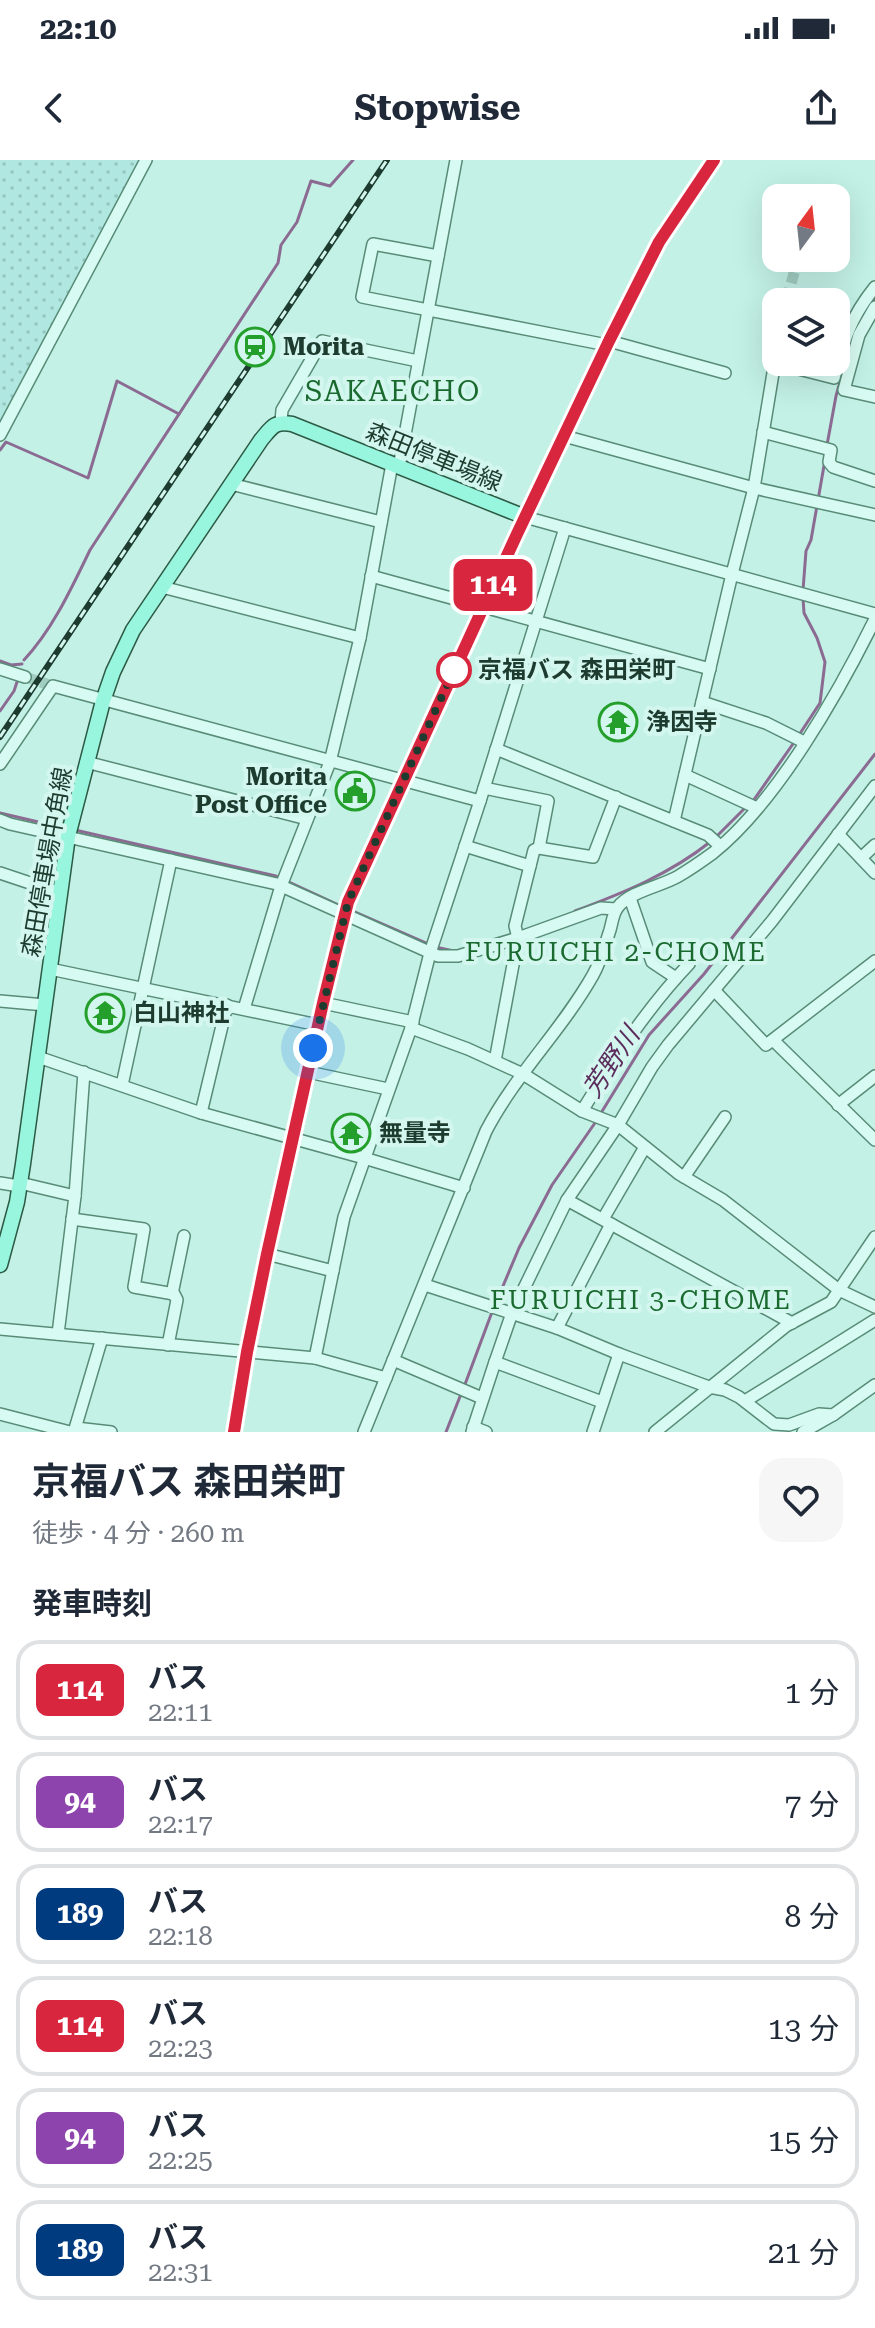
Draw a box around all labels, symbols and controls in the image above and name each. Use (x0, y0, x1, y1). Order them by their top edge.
text: 22:10 (40, 11, 117, 46)
icon: back (32, 86, 76, 130)
icon: share (799, 86, 843, 130)
text: Stopwise (354, 87, 521, 129)
north arrow (762, 184, 850, 272)
map controls (762, 184, 850, 376)
button: layers (762, 288, 850, 376)
station icon: Morita (234, 326, 276, 368)
place label: Morita (283, 333, 364, 361)
district label: SAKAECHO (305, 375, 481, 408)
street label: 森田停車場線 (362, 417, 506, 497)
line badge: 114 (447, 559, 539, 611)
text: 114 (469, 568, 517, 601)
marker: 京福バス 森田栄町 (437, 653, 471, 687)
place label: 京福バス 森田栄町 (478, 656, 676, 684)
temple icon: 浄因寺 (597, 701, 639, 743)
place label: 浄因寺 (646, 708, 718, 736)
place label: Morita Post Office (195, 763, 327, 819)
street label: 森田停車場中角線 (17, 765, 77, 959)
public building icon: Morita Post Office (334, 770, 376, 812)
district label: FURUICHI 2-CHOME (465, 937, 767, 967)
temple icon: 白山神社 (84, 992, 126, 1034)
place label: 白山神社 (133, 999, 229, 1027)
water label: 芳野川 (577, 1019, 647, 1103)
your location (293, 1028, 333, 1068)
temple icon: 無量寺 (330, 1112, 372, 1154)
place label: 無量寺 (379, 1119, 451, 1147)
district label: FURUICHI 3-CHOME (490, 1285, 792, 1315)
button: heart (759, 1458, 843, 1542)
text: 京福バス 森田栄町 (32, 1460, 346, 1504)
text: 徒歩 · 4 分 · 260 m (32, 1518, 245, 1548)
text: 発車時刻 (32, 1586, 152, 1621)
text: バス (148, 1660, 208, 1695)
text: 114 (56, 1673, 104, 1706)
text: 1 分 (785, 1675, 839, 1710)
text: 22:11 (148, 1697, 213, 1727)
text: バス (148, 1772, 208, 1807)
text: 94 (64, 1785, 96, 1818)
text: 7 分 (785, 1787, 839, 1822)
text: 22:17 (148, 1809, 213, 1839)
text: バス (148, 1884, 208, 1919)
text: 189 (56, 1897, 104, 1930)
text: 8 分 (785, 1899, 839, 1934)
text: 22:18 (148, 1921, 213, 1951)
text: バス (148, 1996, 208, 2031)
text: 114 (56, 2009, 104, 2042)
text: 13 分 (768, 2011, 839, 2046)
text: 22:23 (148, 2033, 213, 2063)
text: バス (148, 2108, 208, 2143)
text: 94 (64, 2121, 96, 2154)
text: 15 分 (768, 2123, 839, 2158)
text: 22:25 (148, 2145, 213, 2175)
text: バス (148, 2220, 208, 2255)
text: 189 (56, 2233, 104, 2266)
text: 21 分 (768, 2235, 839, 2270)
text: 22:31 (148, 2257, 213, 2287)

